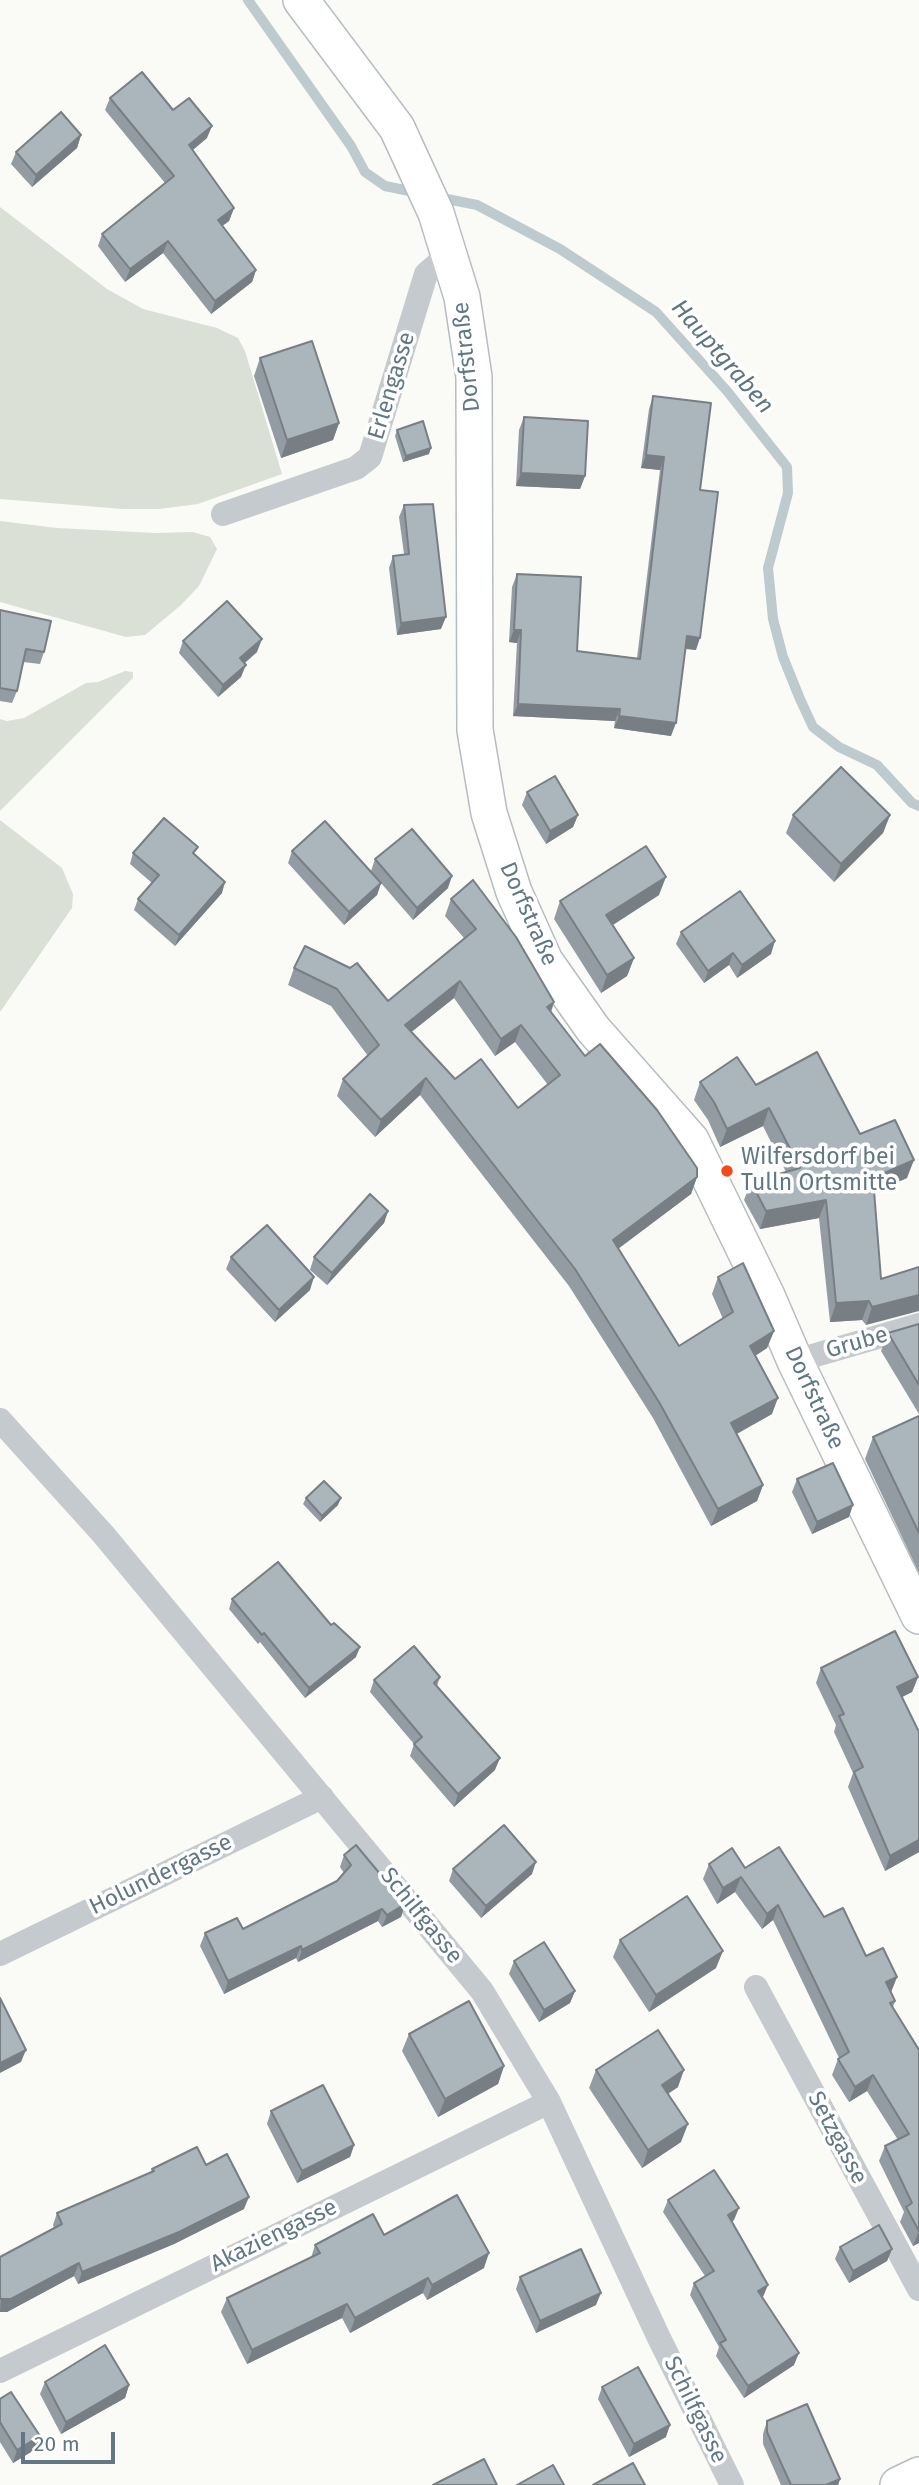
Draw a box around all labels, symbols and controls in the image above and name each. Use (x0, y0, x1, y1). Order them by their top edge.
water label: Hauptgraben (665, 294, 779, 420)
street label: Dorfstraße (447, 301, 487, 413)
street label: Erlengasse (363, 329, 421, 443)
street label: Dorfstraße (493, 858, 563, 970)
place label: Wilfersdorf bei Tulln Ortsmitte (741, 1144, 897, 1198)
marker: Wilfersdorf bei Tulln Ortsmitte (719, 1163, 735, 1179)
street label: Grube (823, 1321, 891, 1365)
street label: Dorfstraße (778, 1342, 850, 1454)
street label: Holundergasse (85, 1829, 237, 1921)
street label: Schilfgasse (374, 1862, 468, 1970)
street label: Setzgasse (801, 2087, 873, 2189)
street label: Akaziengasse (206, 2194, 342, 2278)
street label: Schilfgasse (657, 2352, 733, 2468)
scale bar (24, 2418, 119, 2462)
text: 20 m (34, 2431, 80, 2457)

